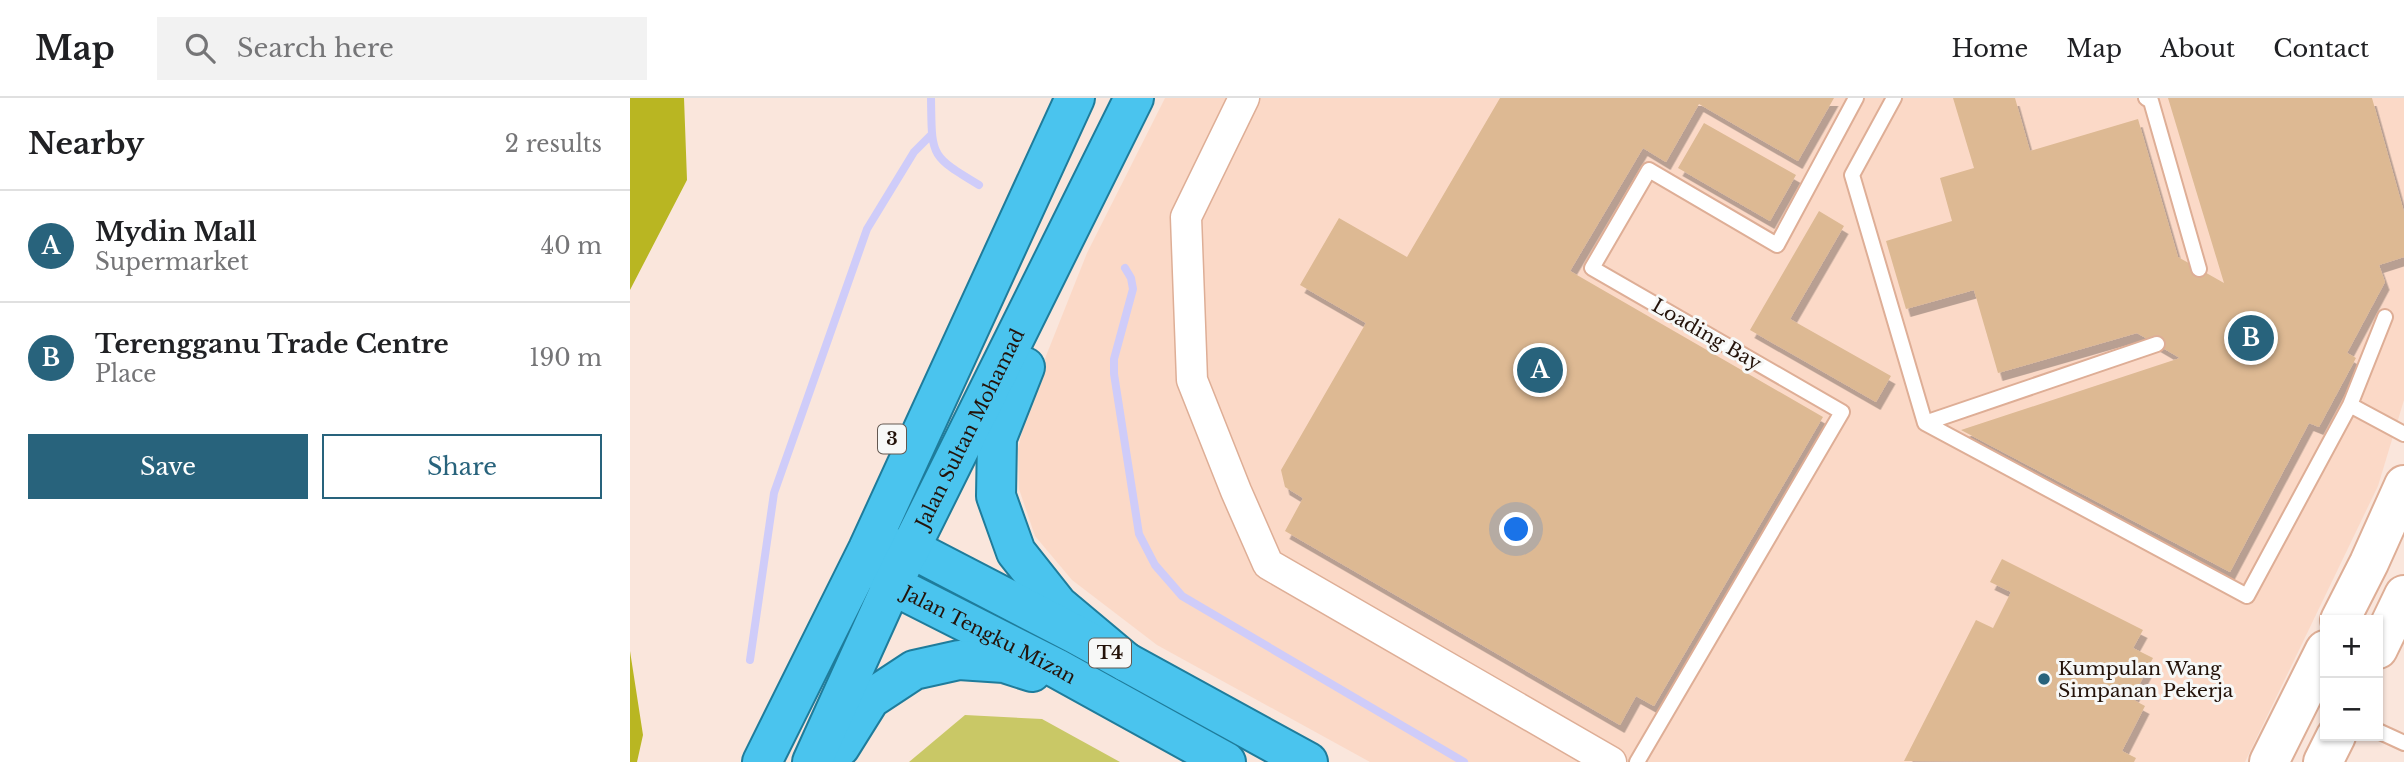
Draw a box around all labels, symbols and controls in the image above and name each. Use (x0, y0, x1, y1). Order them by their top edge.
search box (157, 17, 647, 80)
text: Map (35, 28, 115, 69)
icon: search (181, 29, 219, 67)
text: Search here (237, 32, 394, 64)
text: Home (1952, 34, 2028, 63)
text: Map (2066, 34, 2122, 63)
text: About (2160, 34, 2235, 63)
text: Contact (2273, 34, 2369, 63)
text: Nearby (28, 125, 144, 162)
text: 2 results (505, 130, 602, 158)
text: Mydin Mall (95, 216, 257, 248)
text: A (42, 232, 60, 260)
text: 40 m (541, 232, 602, 260)
text: Supermarket (95, 248, 249, 276)
street label: Loading Bay (1648, 294, 1766, 375)
pin: B (2228, 312, 2274, 364)
street label: Jalan Sultan Mohamad (910, 325, 1030, 535)
text: Terengganu Trade Centre (95, 328, 449, 360)
text: B (42, 344, 60, 372)
text: 190 m (529, 344, 602, 372)
pin: A (1517, 344, 1563, 396)
text: Place (95, 360, 157, 388)
road number: 3 (878, 424, 906, 454)
button: Save (28, 434, 308, 499)
button: Share (322, 434, 602, 499)
your location (1499, 512, 1533, 546)
street label: Jalan Tengku Mizan (896, 580, 1080, 689)
map controls (2320, 615, 2383, 741)
button: + (2320, 615, 2383, 678)
road number: T4 (1089, 638, 1131, 668)
place label: Kumpulan Wang Simpanan Pekerja (2058, 657, 2234, 702)
marker: Kumpulan Wang Simpanan Pekerja (2036, 671, 2052, 687)
button: − (2320, 678, 2383, 741)

